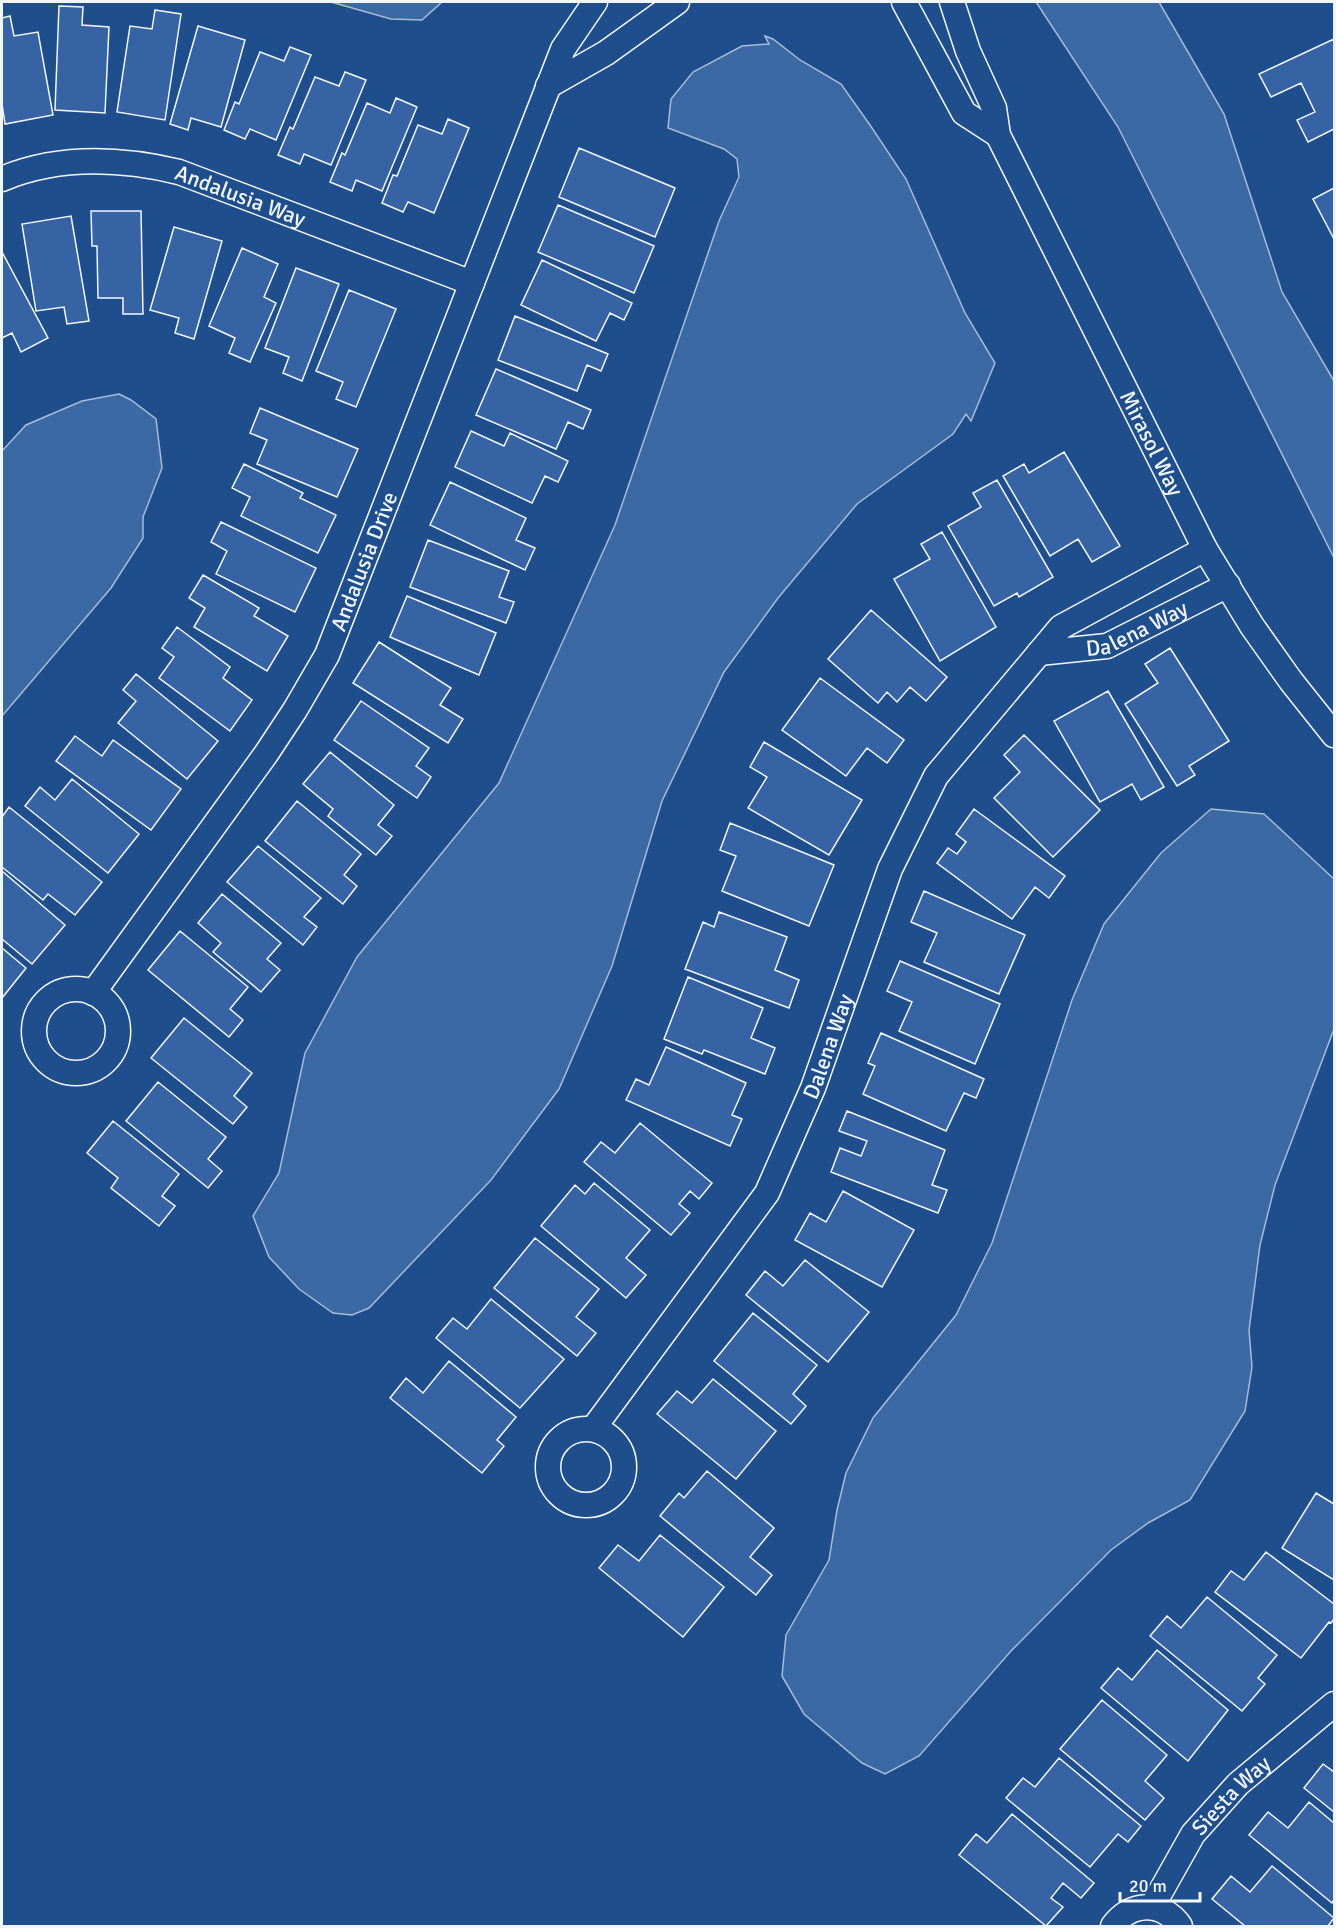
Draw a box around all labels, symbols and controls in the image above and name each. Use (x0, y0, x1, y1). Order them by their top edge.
street label: Andalusia Way (171, 159, 310, 233)
street label: Mirasol Way (1114, 386, 1190, 501)
street label: Andalusia Drive (325, 488, 403, 635)
street label: Dalena Way (1085, 594, 1193, 662)
street label: Dalena Way (797, 990, 859, 1103)
street label: Siesta Way (1186, 1749, 1277, 1841)
scale bar (1120, 1865, 1200, 1903)
text: 20 m (1129, 1875, 1167, 1897)

